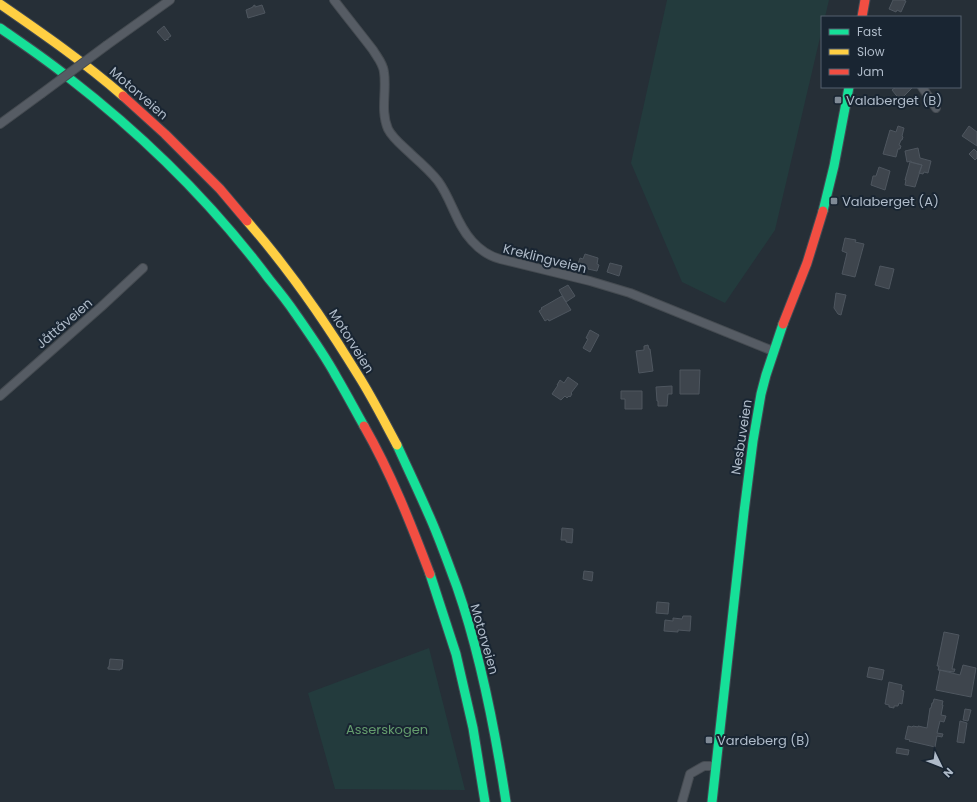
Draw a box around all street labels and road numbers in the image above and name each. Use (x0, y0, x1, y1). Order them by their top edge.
street label: Motorveien (105, 62, 172, 124)
street label: Kreklingveien (501, 239, 589, 278)
street label: Jåttåveien (32, 294, 97, 353)
street label: Motorveien (324, 306, 379, 377)
street label: Nesbuveien (726, 398, 757, 476)
street label: Motorveien (465, 602, 504, 677)

